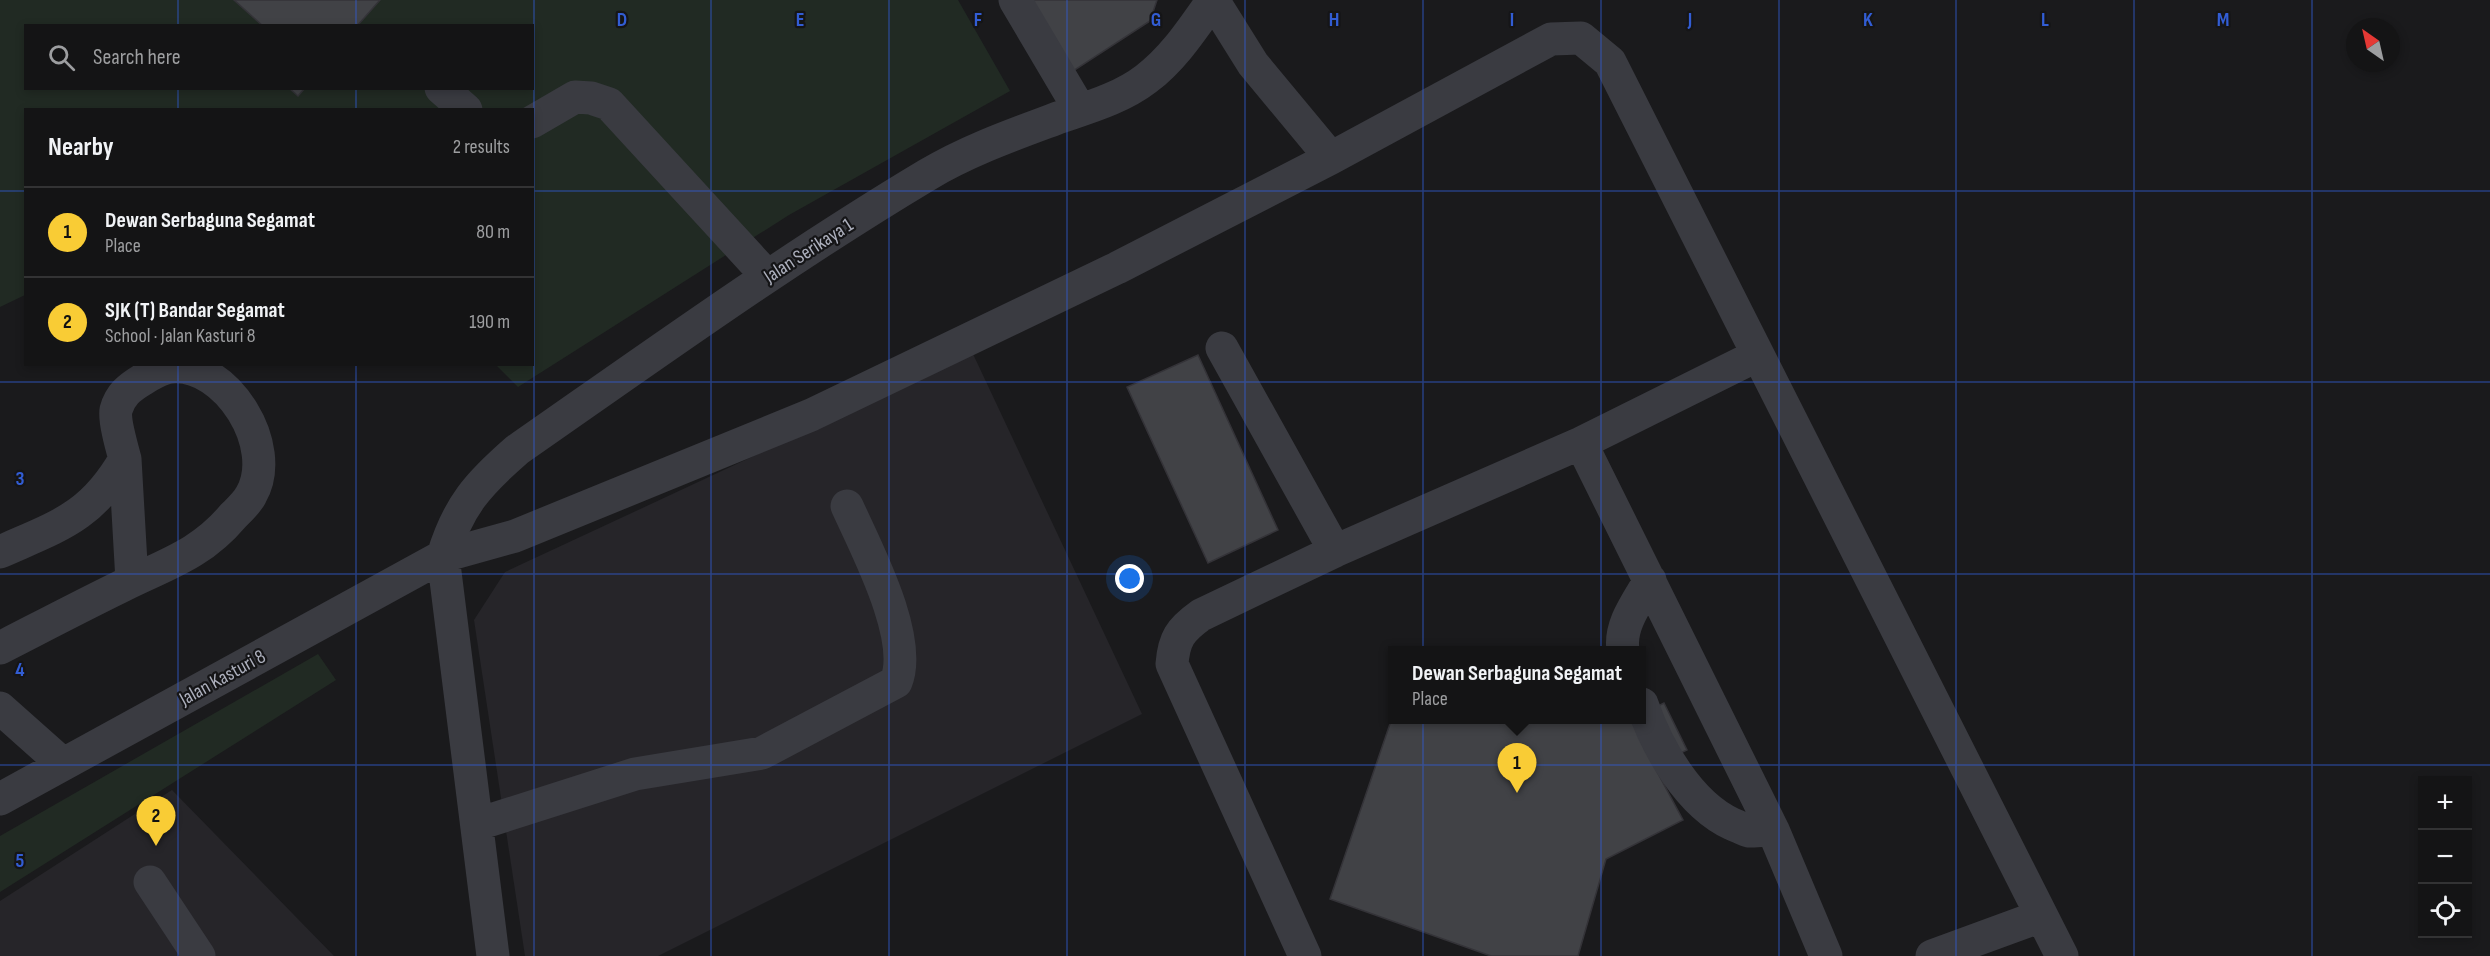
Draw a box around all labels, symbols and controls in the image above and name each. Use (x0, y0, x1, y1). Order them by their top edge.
text: D (617, 8, 627, 32)
text: E (796, 8, 804, 32)
text: F (974, 8, 982, 32)
text: G (1151, 8, 1161, 32)
text: H (1329, 8, 1339, 32)
text: I (1510, 8, 1514, 32)
text: J (1687, 8, 1692, 32)
text: K (1863, 8, 1873, 32)
text: L (2041, 8, 2049, 32)
text: M (2217, 8, 2229, 32)
north arrow (2346, 18, 2400, 72)
search box (24, 24, 534, 90)
icon: search (45, 41, 78, 74)
text: Search here (93, 44, 180, 71)
text: Nearby (48, 132, 114, 163)
text: 2 results (453, 135, 510, 159)
text: Dewan Serbaguna Segamat (105, 207, 315, 234)
street label: Jalan Serikaya 1 (759, 213, 858, 289)
text: 1 (64, 220, 71, 244)
text: 80 m (476, 220, 510, 244)
text: Place (105, 234, 141, 258)
text: SJK (T) Bandar Segamat (105, 297, 285, 324)
text: 2 (63, 310, 72, 334)
text: 190 m (469, 310, 510, 334)
text: School · Jalan Kasturi 8 (105, 324, 255, 348)
text: 3 (16, 467, 25, 491)
your location (1115, 564, 1144, 593)
street label: Jalan Kasturi 8 (174, 644, 270, 712)
popup (1388, 646, 1646, 724)
text: 4 (15, 658, 25, 682)
text: Dewan Serbaguna Segamat (1412, 660, 1622, 687)
text: Place (1412, 687, 1448, 711)
pin: 1 (1498, 744, 1537, 793)
map controls (2418, 776, 2472, 938)
button: + (2418, 776, 2472, 830)
pin: 2 (136, 796, 176, 846)
button: − (2418, 830, 2472, 884)
text: 5 (16, 849, 25, 873)
button: locate (2418, 884, 2472, 938)

